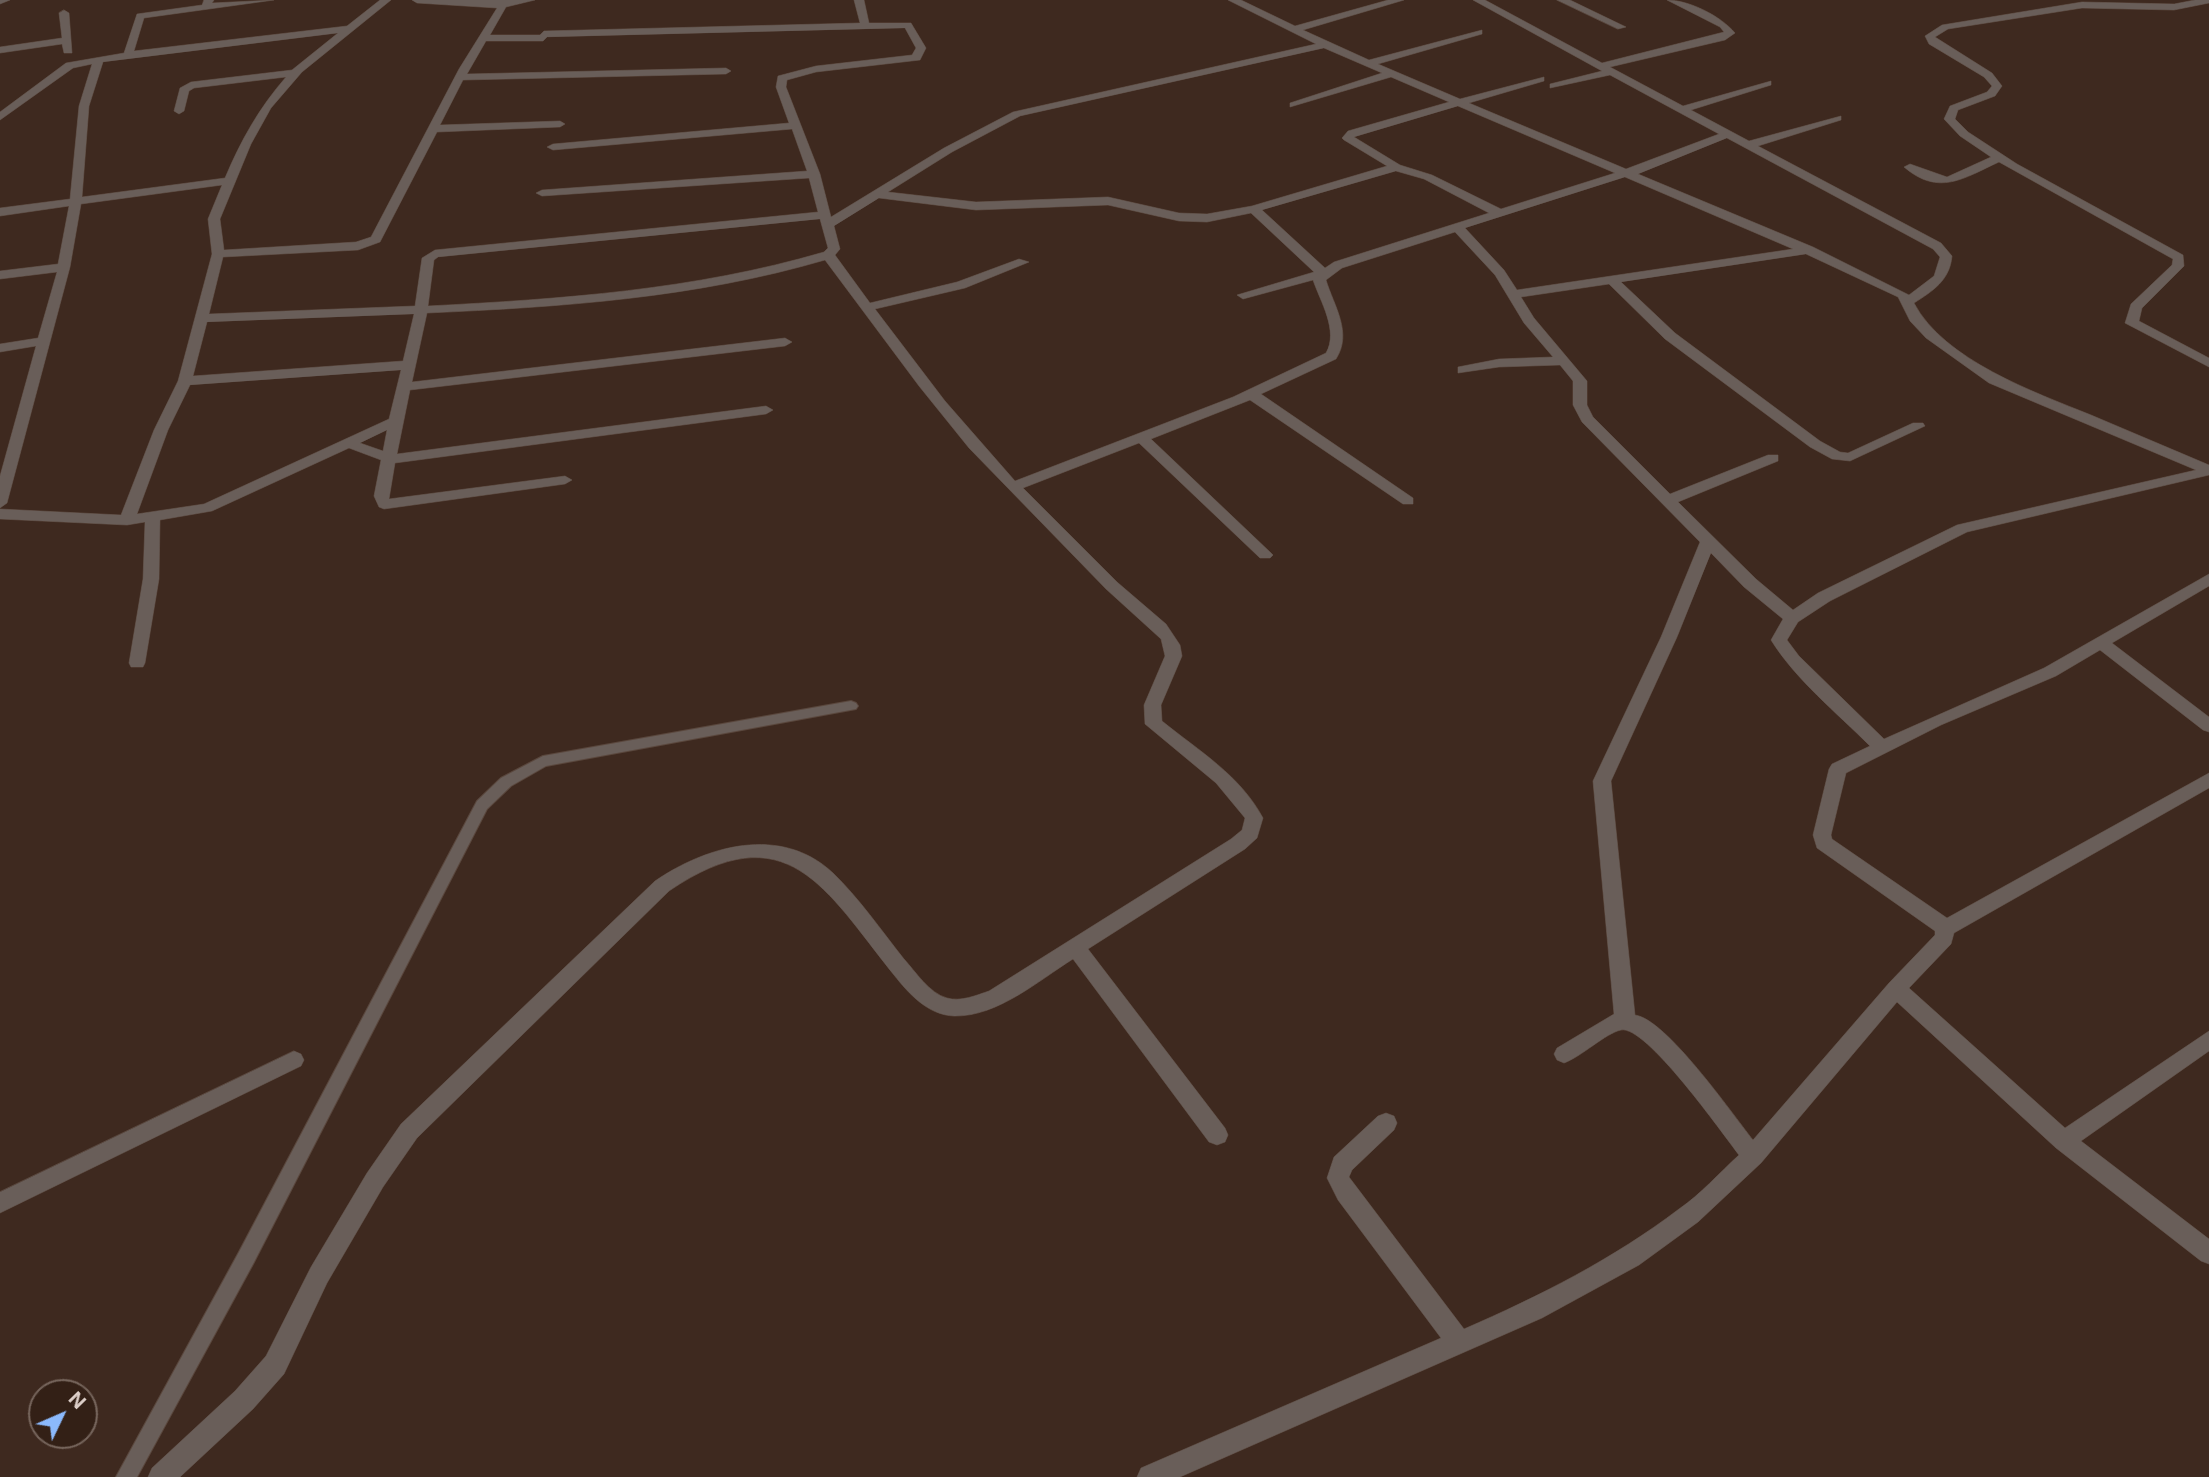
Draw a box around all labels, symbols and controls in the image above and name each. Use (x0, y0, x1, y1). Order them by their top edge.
north arrow (28, 1379, 98, 1449)
text: N (64, 1387, 90, 1414)

